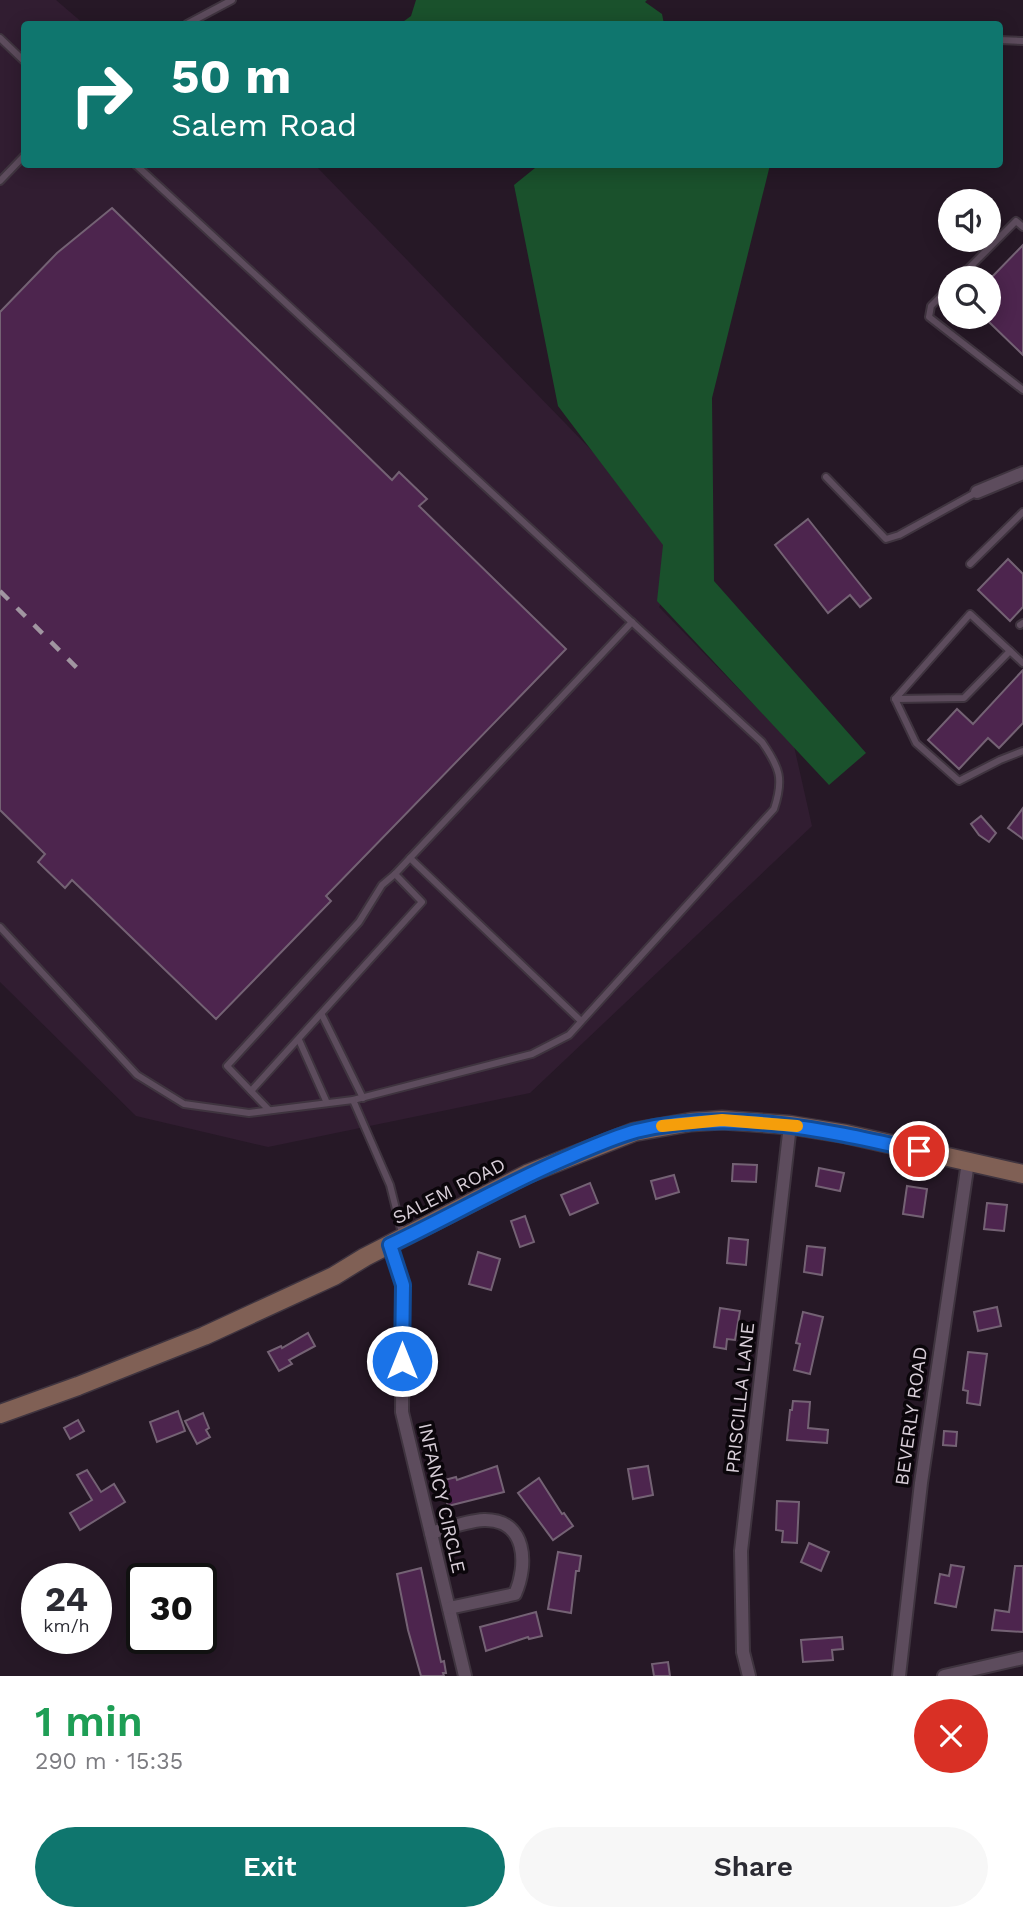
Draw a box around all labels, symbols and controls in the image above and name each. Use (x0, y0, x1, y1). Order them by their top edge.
text: 50 m (171, 47, 291, 105)
icon: right (56, 49, 147, 140)
text: Salem Road (171, 106, 357, 144)
map controls (938, 189, 1001, 329)
button: sound (938, 189, 1001, 252)
button: search (938, 266, 1001, 329)
pin (889, 1121, 949, 1181)
icon: arrive (900, 1132, 938, 1170)
street label: SALEM ROAD (389, 1153, 509, 1229)
street label: PRISCILLA LANE (721, 1321, 759, 1475)
position arrow (365, 1324, 439, 1398)
street label: BEVERLY ROAD (890, 1345, 932, 1487)
street label: INFANCY CIRCLE (414, 1421, 470, 1575)
speed limit sign: 30 (126, 1563, 217, 1654)
text: 24 (45, 1578, 88, 1620)
text: km/h (43, 1615, 90, 1636)
text: 1 min (35, 1697, 143, 1746)
button: close (914, 1699, 988, 1773)
text: 290 m · 15:35 (35, 1748, 183, 1775)
button: Exit (35, 1827, 505, 1907)
button: Share (519, 1827, 988, 1907)

